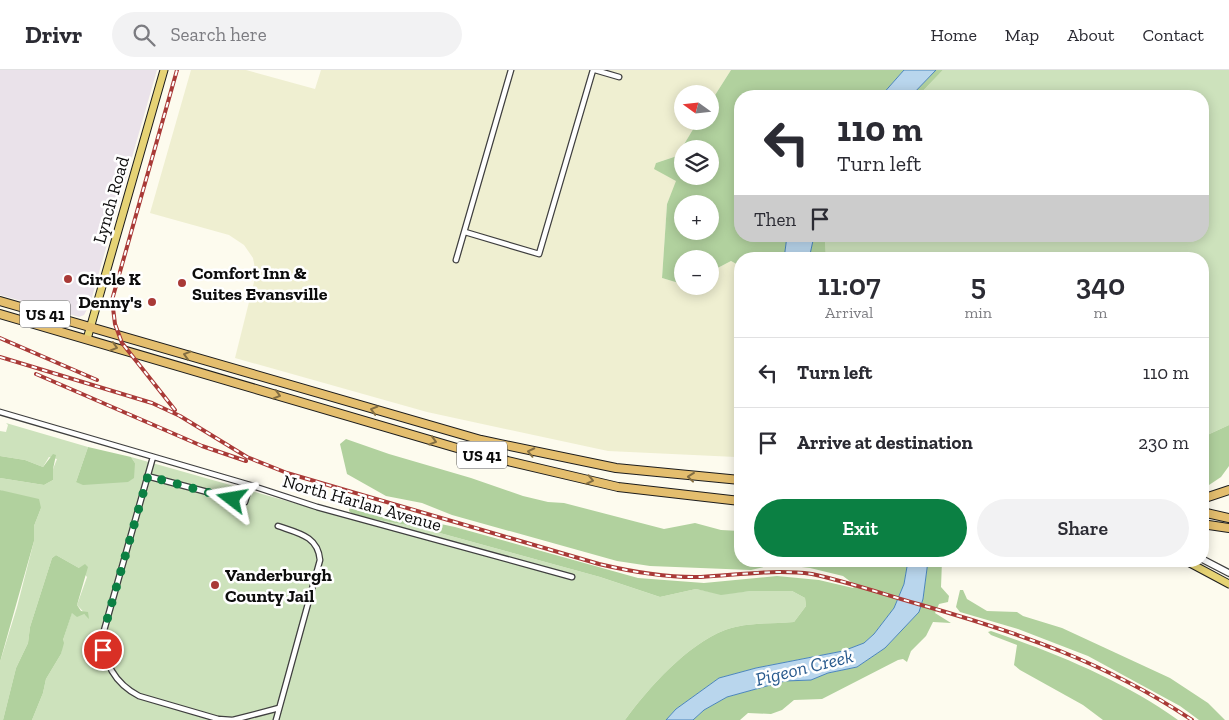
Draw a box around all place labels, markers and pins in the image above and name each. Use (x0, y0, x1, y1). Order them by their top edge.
place label: Comfort Inn & Suites Evansville (192, 262, 328, 305)
place label: Circle K (78, 268, 141, 290)
marker: Circle K (62, 273, 74, 285)
marker: Comfort Inn & Suites Evansville (176, 277, 188, 289)
place label: Denny's (78, 291, 142, 313)
marker: Denny's (146, 296, 158, 308)
place label: Vanderburgh County Jail (225, 564, 332, 607)
marker: Vanderburgh County Jail (209, 579, 221, 591)
pin (82, 629, 124, 671)

